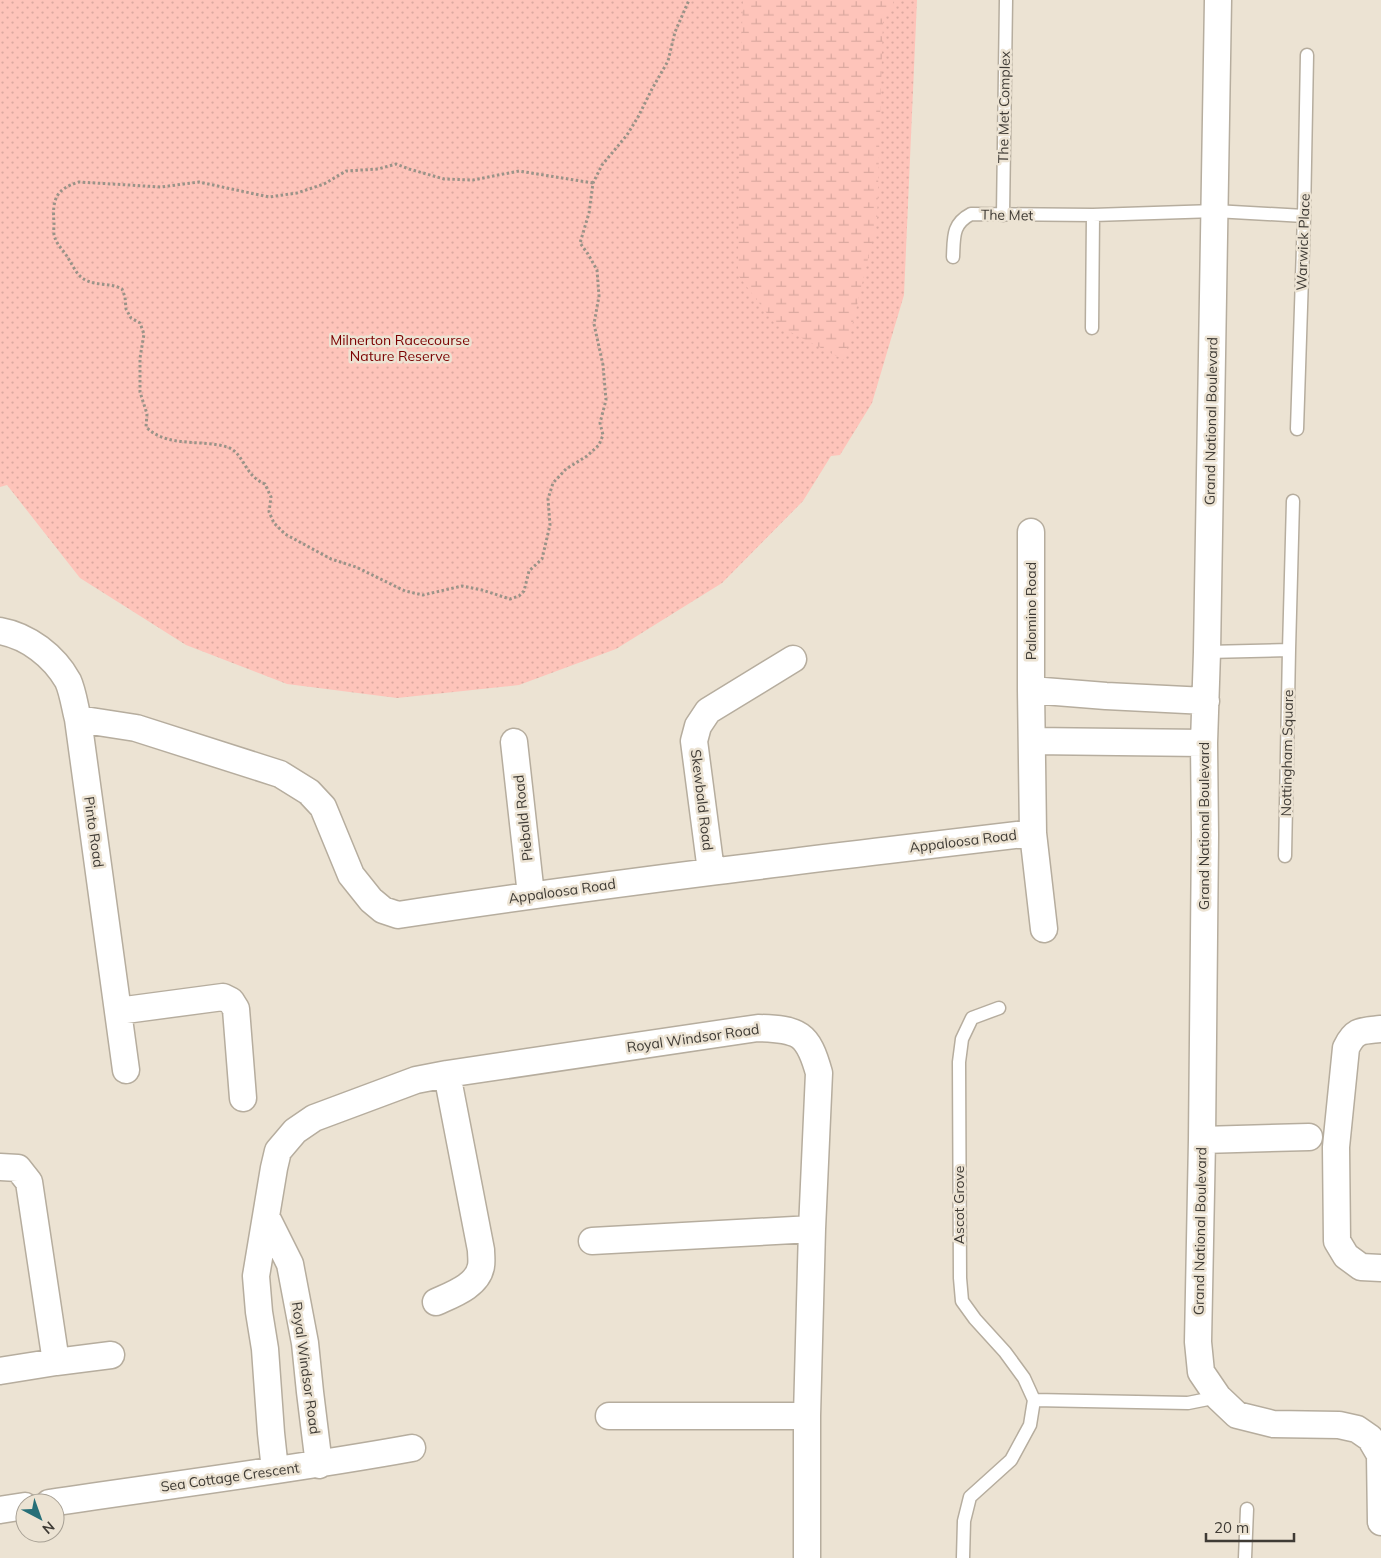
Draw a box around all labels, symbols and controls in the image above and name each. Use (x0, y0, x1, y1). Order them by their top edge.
street label: The Met Complex (994, 50, 1014, 163)
street label: Warwick Place (1292, 193, 1314, 291)
street label: The Met (981, 206, 1033, 224)
park label: Milnerton Racecourse Nature Reserve (330, 331, 470, 365)
street label: Grand National Boulevard (1201, 337, 1221, 505)
street label: Palomino Road (1022, 562, 1040, 660)
street label: Nottingham Square (1277, 689, 1297, 817)
street label: Grand National Boulevard (1195, 742, 1213, 910)
street label: Skewbald Road (687, 748, 717, 852)
street label: Piebald Road (510, 774, 536, 862)
street label: Pinto Road (80, 795, 108, 869)
street label: Appaloosa Road (908, 825, 1018, 857)
street label: Appaloosa Road (507, 875, 617, 907)
street label: Royal Windsor Road (626, 1020, 760, 1056)
street label: Grand National Boulevard (1190, 1147, 1210, 1315)
street label: Ascot Grove (950, 1166, 968, 1244)
street label: Royal Windsor Road (288, 1301, 324, 1435)
street label: Sea Cottage Crescent (160, 1458, 301, 1496)
north arrow (15, 1493, 65, 1543)
scale bar (1206, 1510, 1294, 1542)
text: N (39, 1518, 58, 1538)
text: 20 m (1214, 1518, 1249, 1537)

